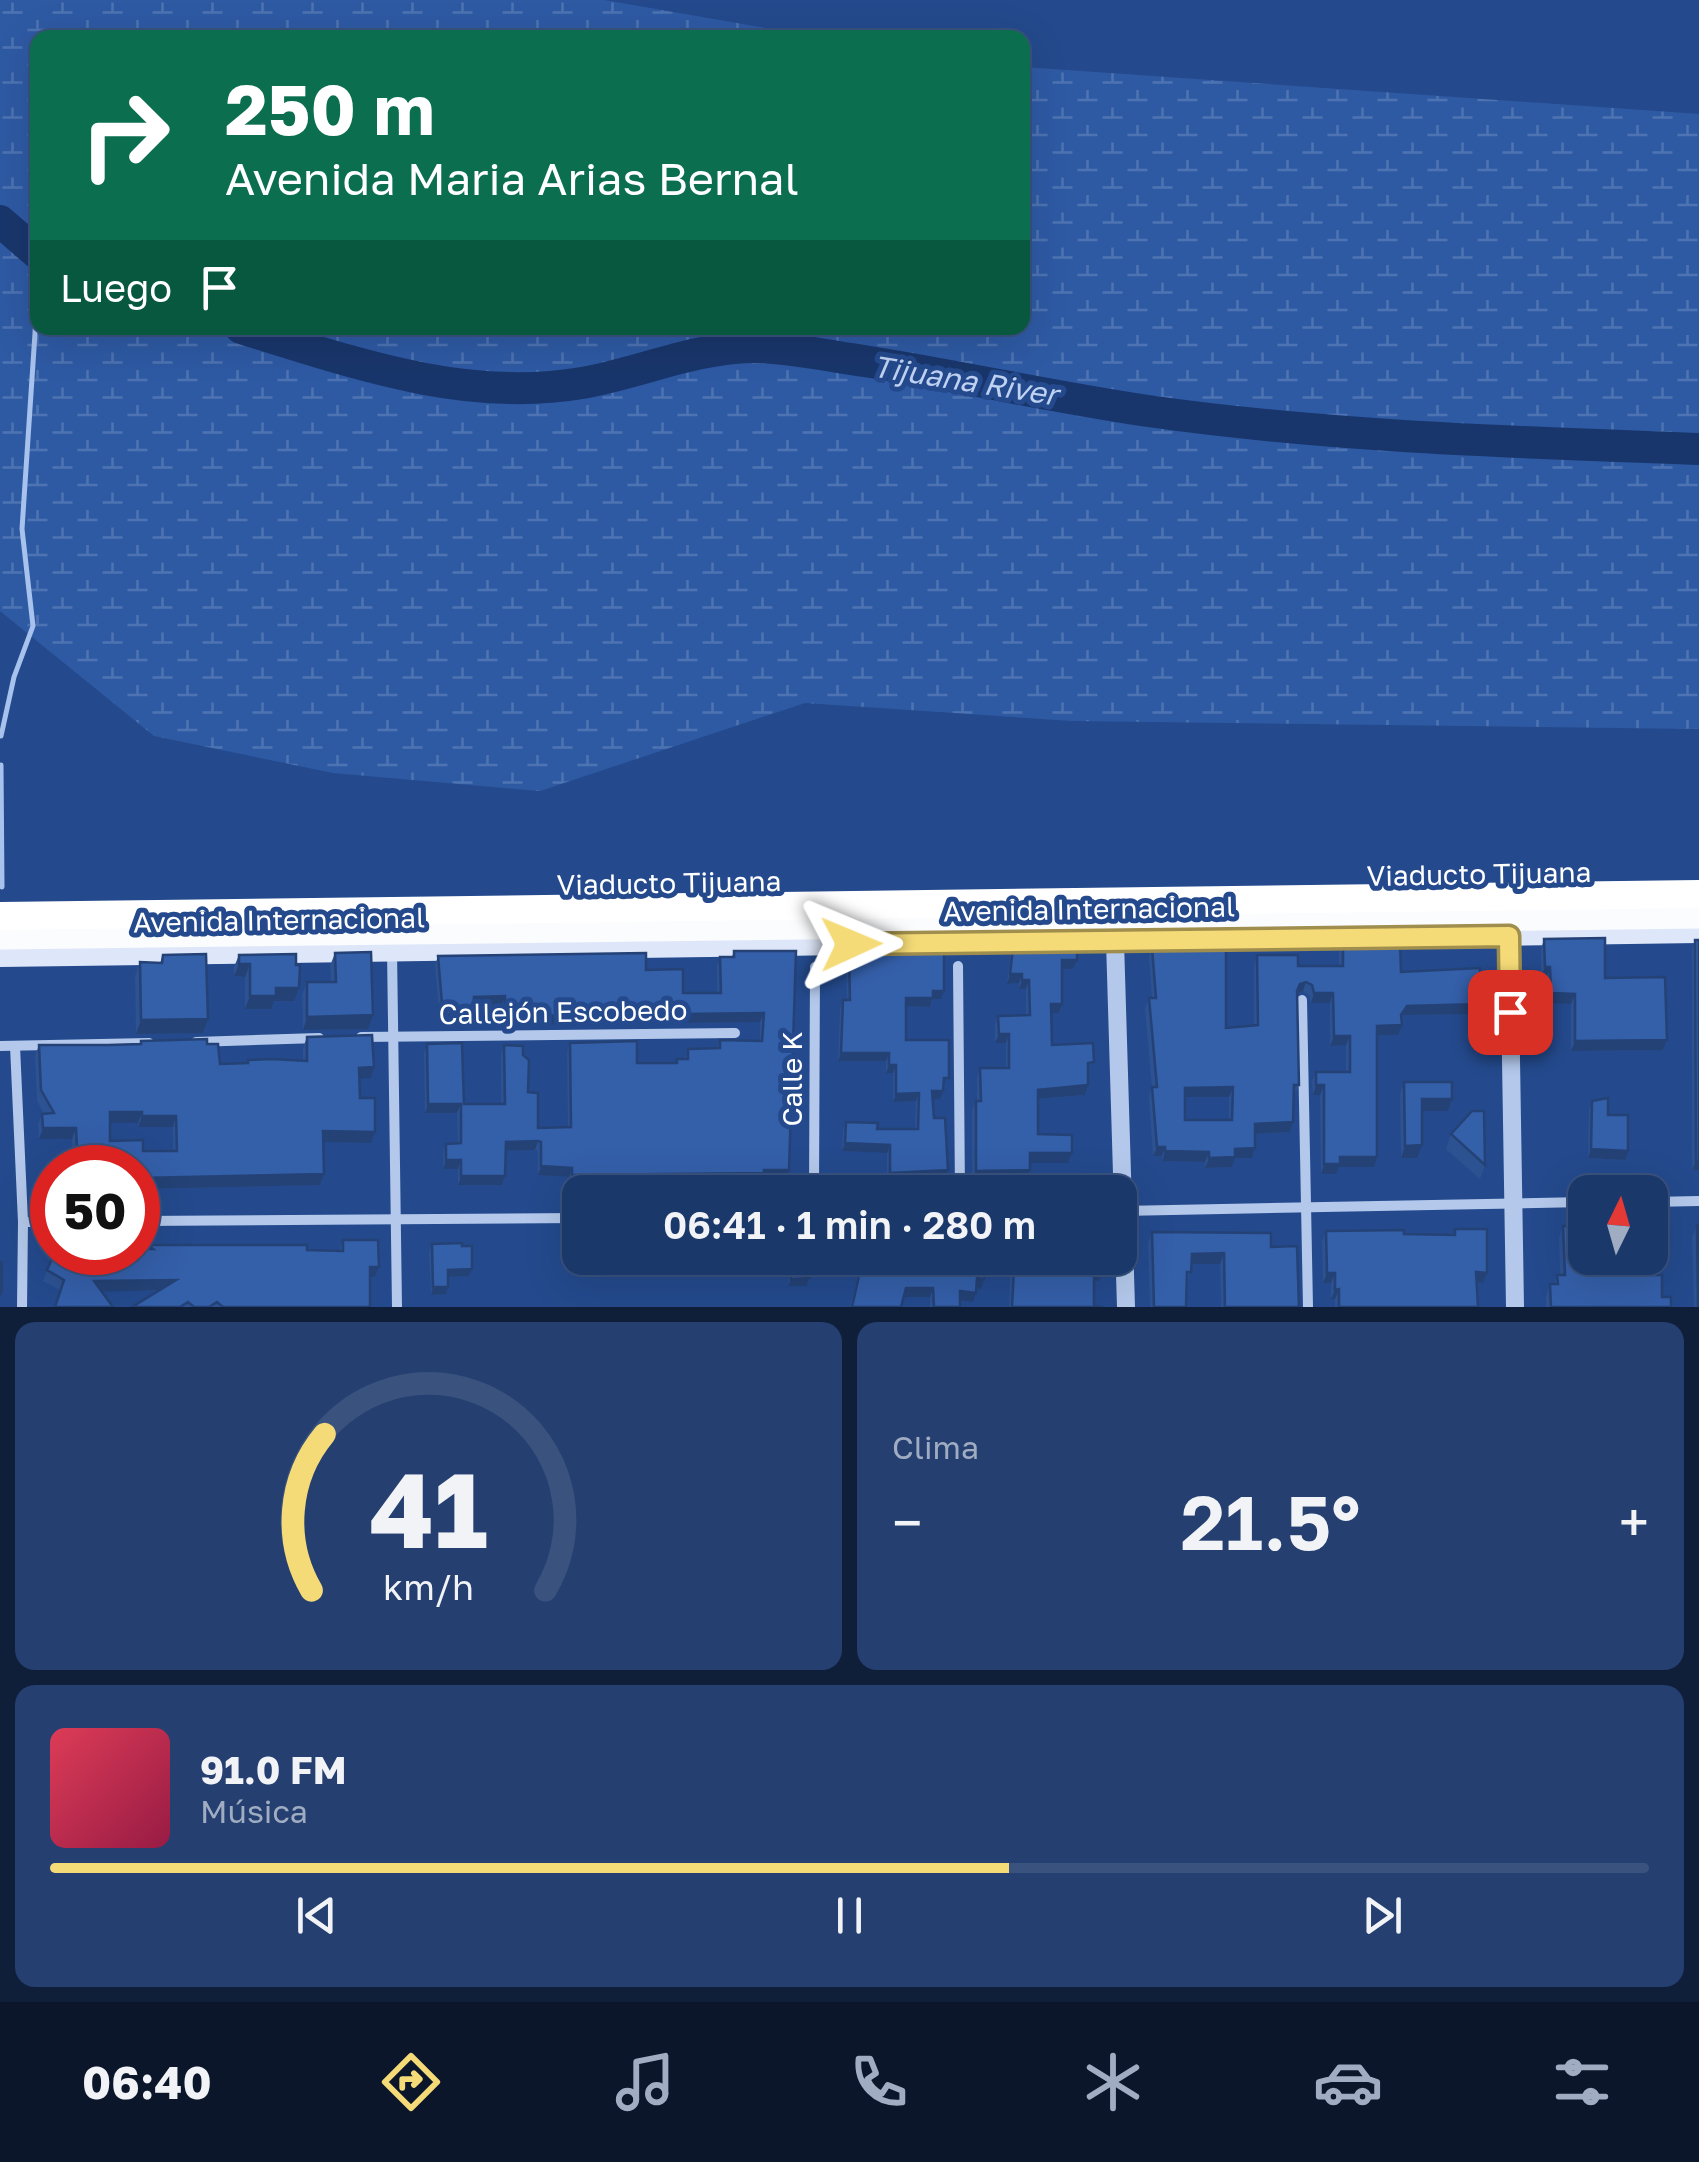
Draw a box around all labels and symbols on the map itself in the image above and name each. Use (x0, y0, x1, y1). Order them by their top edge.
water label: Tijuana River (870, 348, 1064, 413)
street label: Viaducto Tijuana (1366, 855, 1592, 892)
street label: Viaducto Tijuana (556, 864, 782, 901)
street label: Avenida Internacional (943, 889, 1235, 928)
position arrow (799, 892, 903, 996)
street label: Avenida Internacional (133, 900, 425, 939)
pin (1468, 970, 1553, 1055)
street label: Callejón Escobedo (438, 993, 688, 1030)
street label: Calle K (775, 1031, 808, 1127)
speed limit sign: 50 (30, 1145, 160, 1275)
north arrow (1568, 1175, 1668, 1275)

